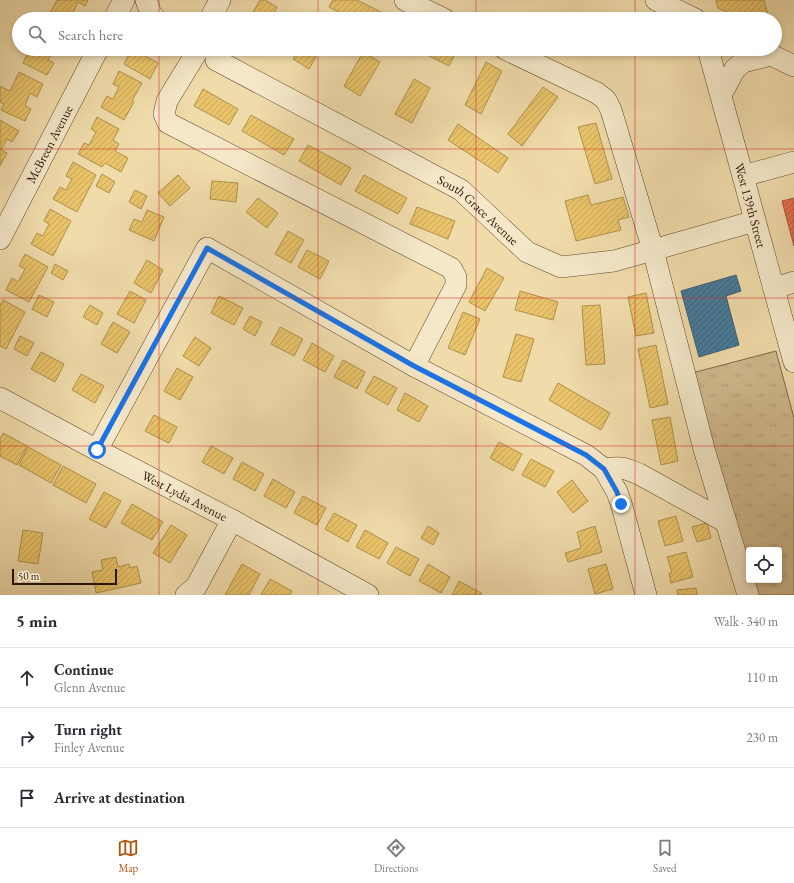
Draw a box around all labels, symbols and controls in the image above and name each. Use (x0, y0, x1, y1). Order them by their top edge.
search box (12, 12, 782, 56)
icon: search (26, 23, 48, 45)
text: Search here (58, 25, 123, 44)
street label: McBreen Avenue (22, 102, 77, 186)
street label: West 139th Street (731, 161, 770, 250)
street label: South Grace Avenue (434, 171, 522, 249)
route start (88, 441, 106, 459)
street label: West Lydia Avenue (139, 467, 230, 525)
route end (612, 495, 630, 513)
map controls (746, 547, 782, 583)
button: locate (746, 547, 782, 583)
scale bar (12, 567, 117, 586)
text: 50 m (18, 569, 39, 583)
text: 5 min (16, 610, 57, 632)
text: Walk · 340 m (714, 613, 778, 630)
text: Continue (54, 660, 114, 679)
icon: ahead (16, 667, 38, 689)
text: 110 m (747, 669, 778, 686)
text: Glenn Avenue (54, 679, 125, 696)
text: Turn right (54, 720, 122, 739)
icon: right (16, 727, 38, 749)
text: 230 m (747, 729, 778, 746)
text: Finley Avenue (54, 739, 125, 756)
icon: arrive (16, 787, 38, 809)
text: Arrive at destination (54, 788, 185, 807)
tab: Map (117, 837, 139, 875)
tab: Directions (374, 837, 418, 875)
tab: Saved (653, 837, 677, 875)

